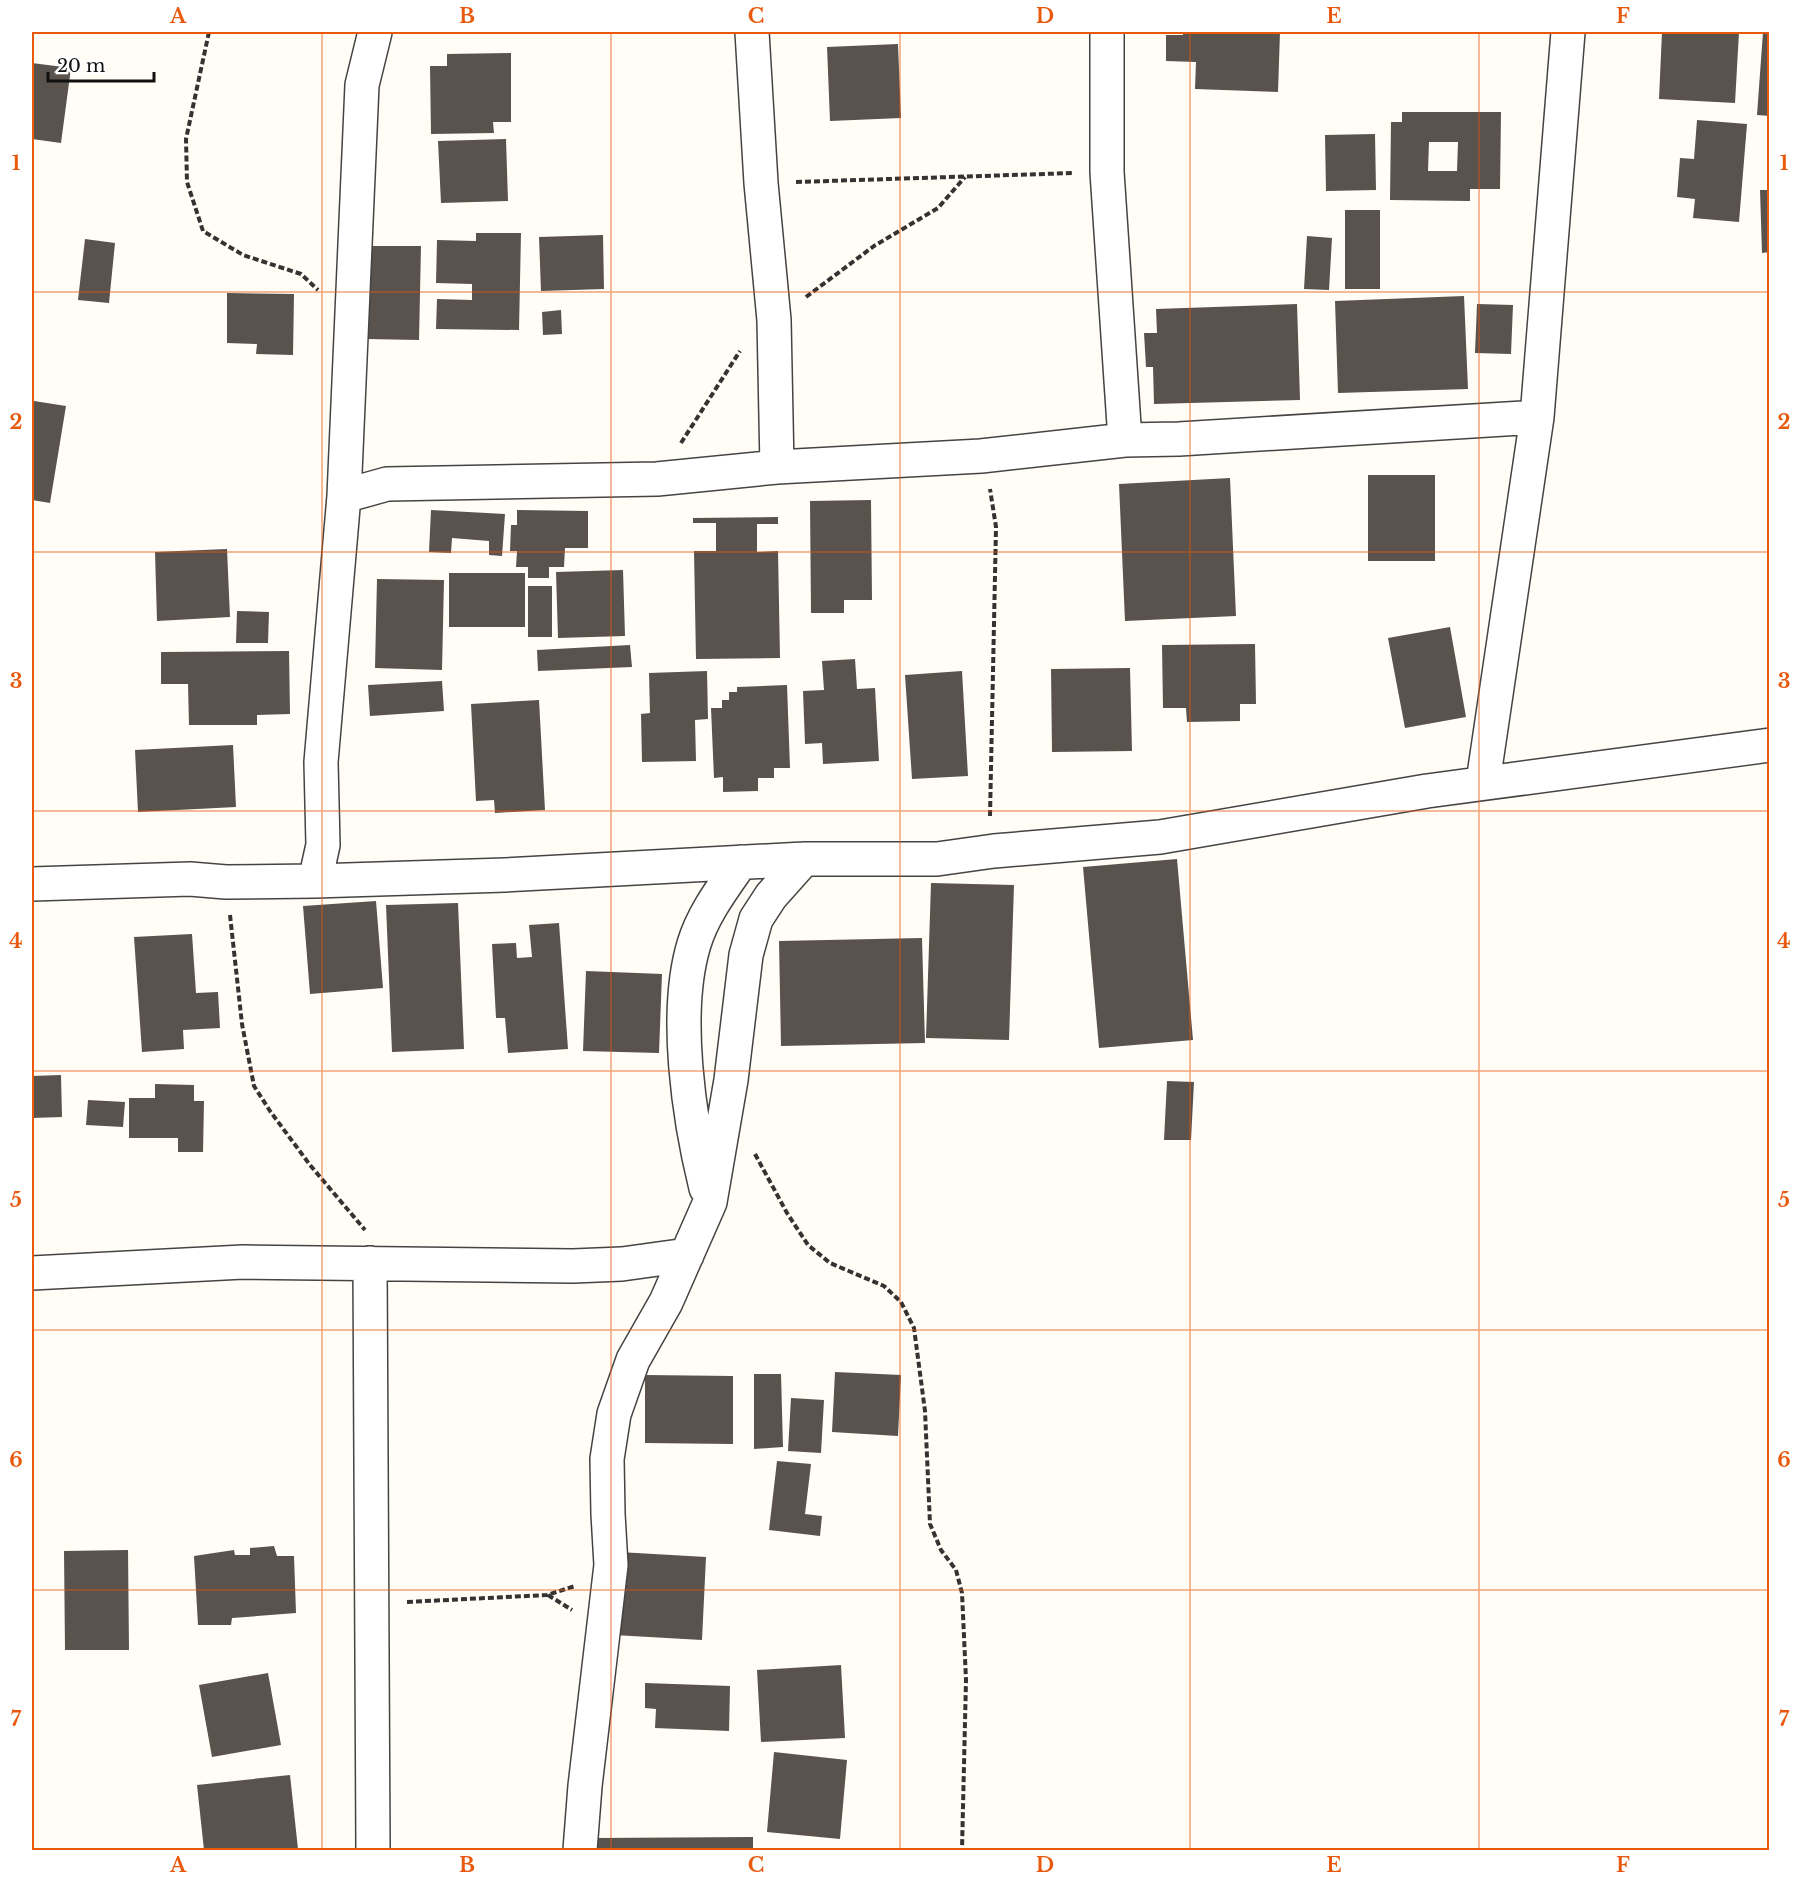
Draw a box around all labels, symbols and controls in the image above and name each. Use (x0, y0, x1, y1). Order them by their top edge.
text: A (169, 4, 187, 28)
text: B (459, 4, 475, 28)
text: C (748, 4, 764, 28)
text: D (1036, 4, 1054, 28)
text: E (1326, 4, 1342, 28)
text: F (1616, 4, 1630, 28)
scale bar (48, 45, 154, 83)
text: 20 m (57, 55, 105, 77)
text: 1 (12, 151, 21, 175)
text: 1 (1780, 151, 1789, 175)
text: 2 (9, 410, 23, 434)
text: 2 (1777, 410, 1791, 434)
text: 3 (10, 669, 22, 693)
text: 3 (1778, 669, 1790, 693)
text: 4 (9, 929, 23, 953)
text: 4 (1777, 929, 1791, 953)
text: 5 (10, 1188, 22, 1212)
text: 5 (1778, 1188, 1790, 1212)
text: 6 (9, 1448, 23, 1472)
text: 6 (1777, 1448, 1791, 1472)
text: 7 (11, 1707, 22, 1731)
text: 7 (1779, 1707, 1790, 1731)
text: A (169, 1853, 187, 1877)
text: B (459, 1853, 475, 1877)
text: C (748, 1853, 764, 1877)
text: D (1036, 1853, 1054, 1877)
text: E (1326, 1853, 1342, 1877)
text: F (1616, 1853, 1630, 1877)

